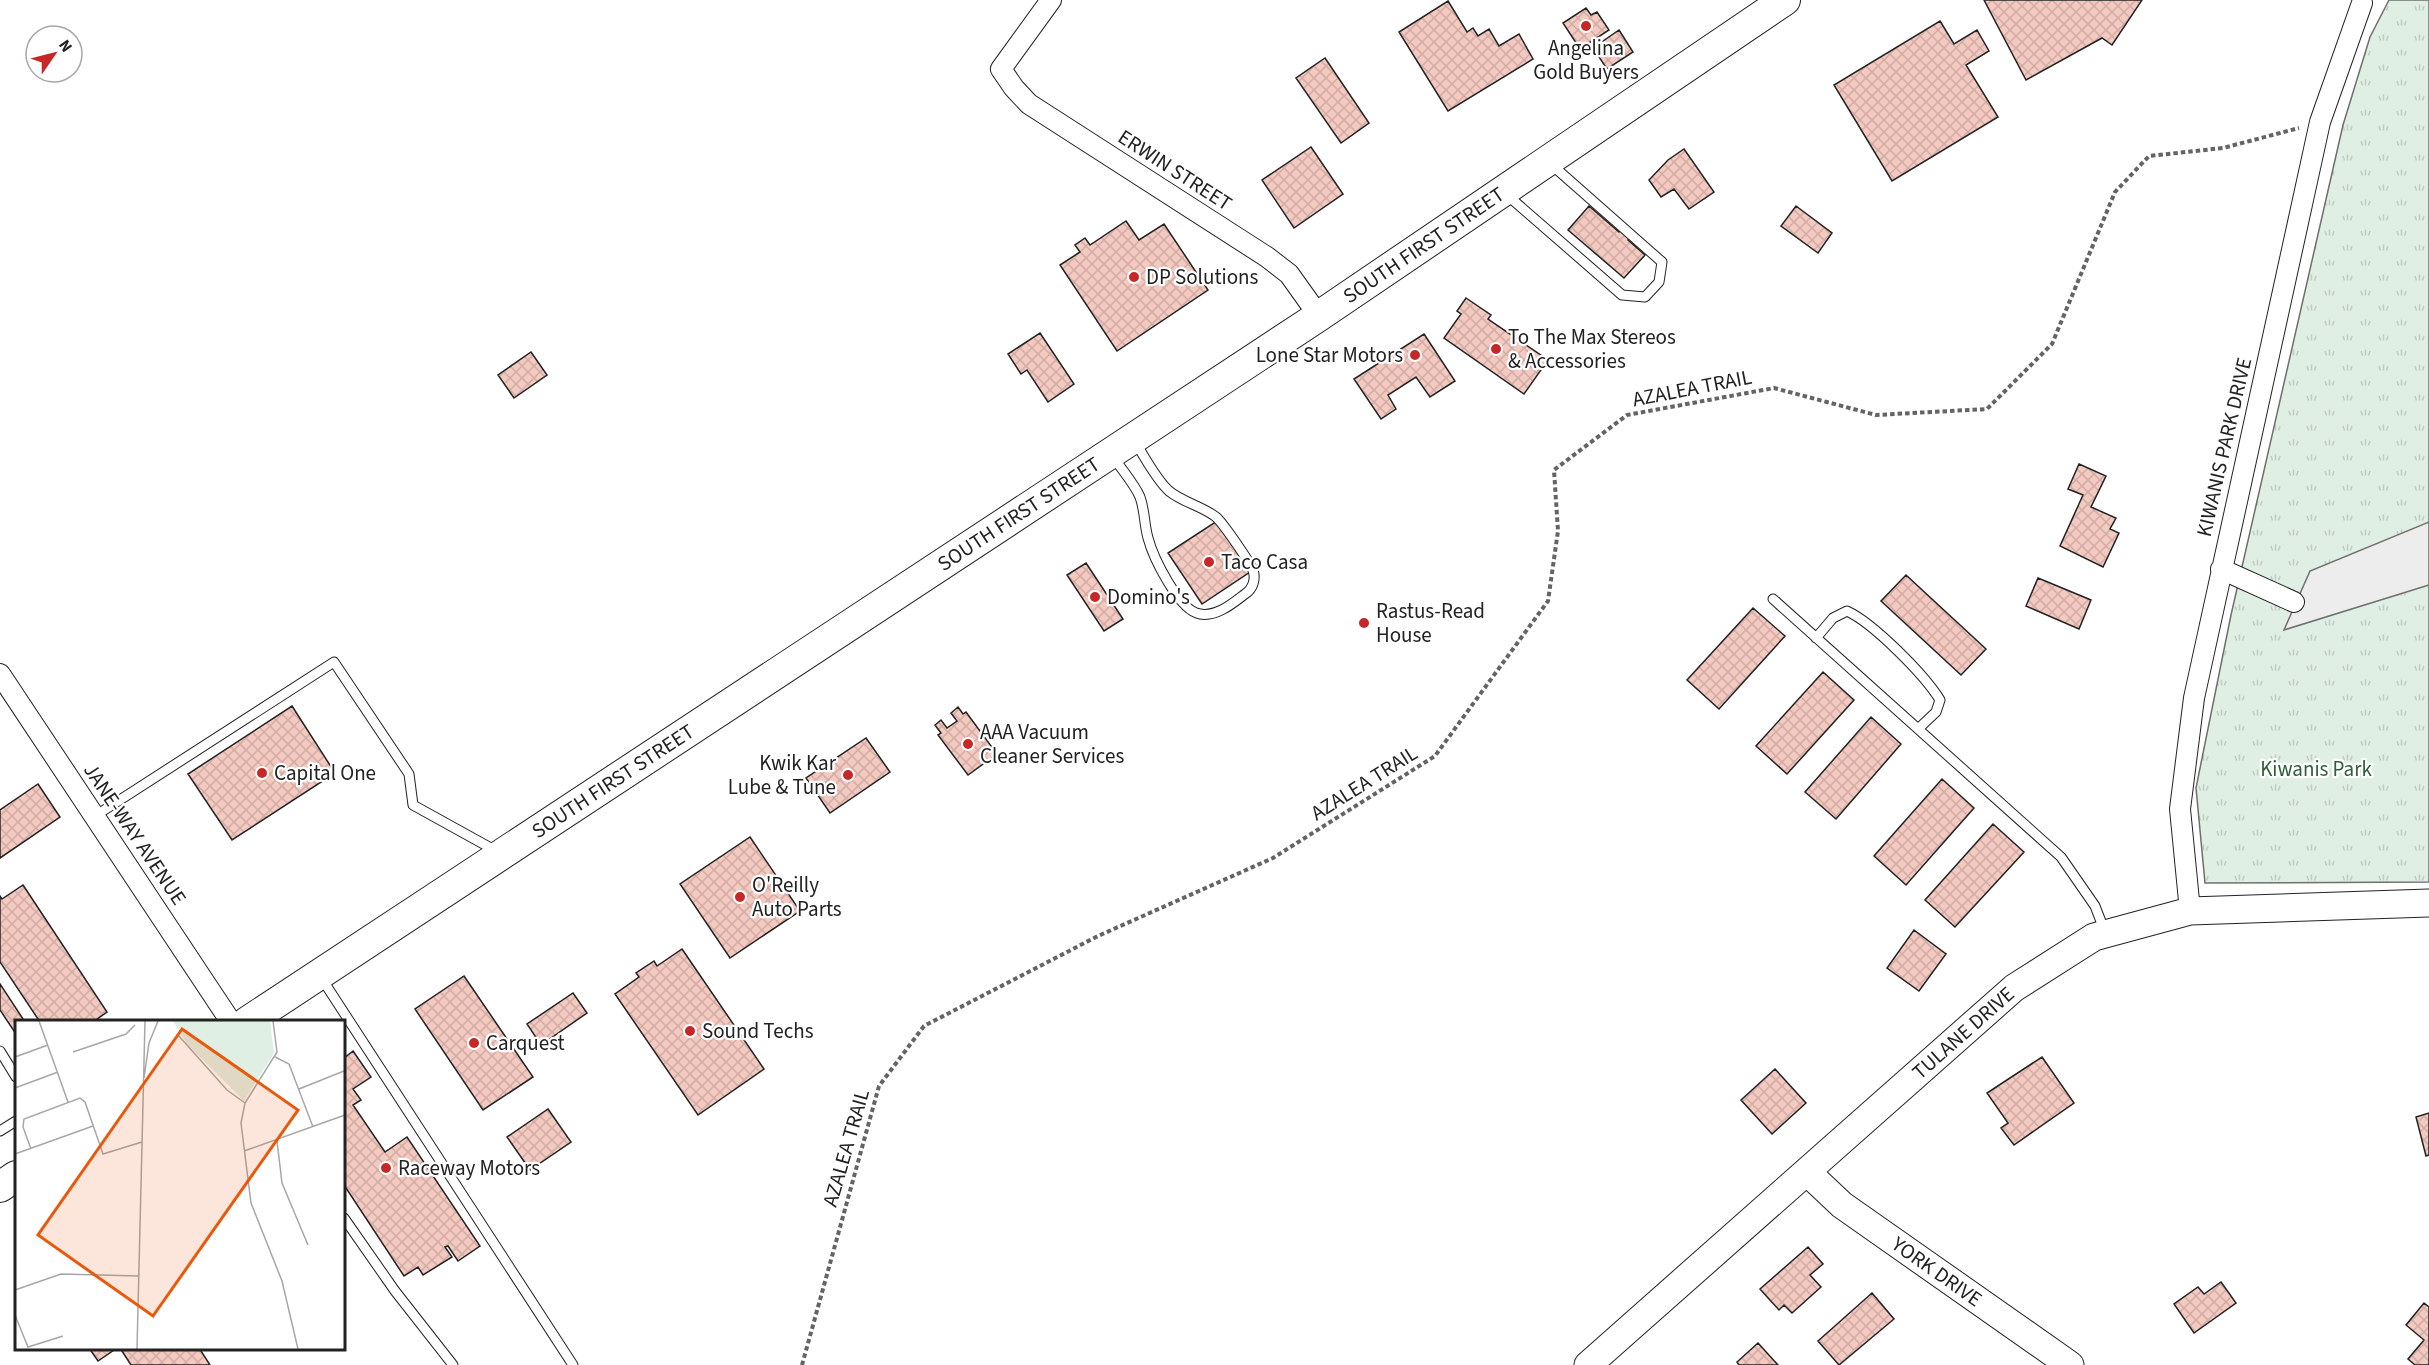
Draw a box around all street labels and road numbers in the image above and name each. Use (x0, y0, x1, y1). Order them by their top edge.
street label: ERWIN STREET (1112, 122, 1238, 218)
street label: SOUTH FIRST STREET (1337, 180, 1510, 311)
street label: KIWANIS PARK DRIVE (2189, 354, 2259, 540)
street label: AZALEA TRAIL (1630, 362, 1754, 414)
street label: SOUTH FIRST STREET (931, 449, 1106, 578)
street label: SOUTH FIRST STREET (526, 717, 700, 846)
street label: AZALEA TRAIL (1305, 738, 1423, 828)
street label: JANE-WAY AVENUE (76, 757, 194, 911)
street label: TULANE DRIVE (1905, 979, 2021, 1087)
street label: AZALEA TRAIL (815, 1086, 877, 1210)
street label: YORK DRIVE (1885, 1229, 1988, 1314)

